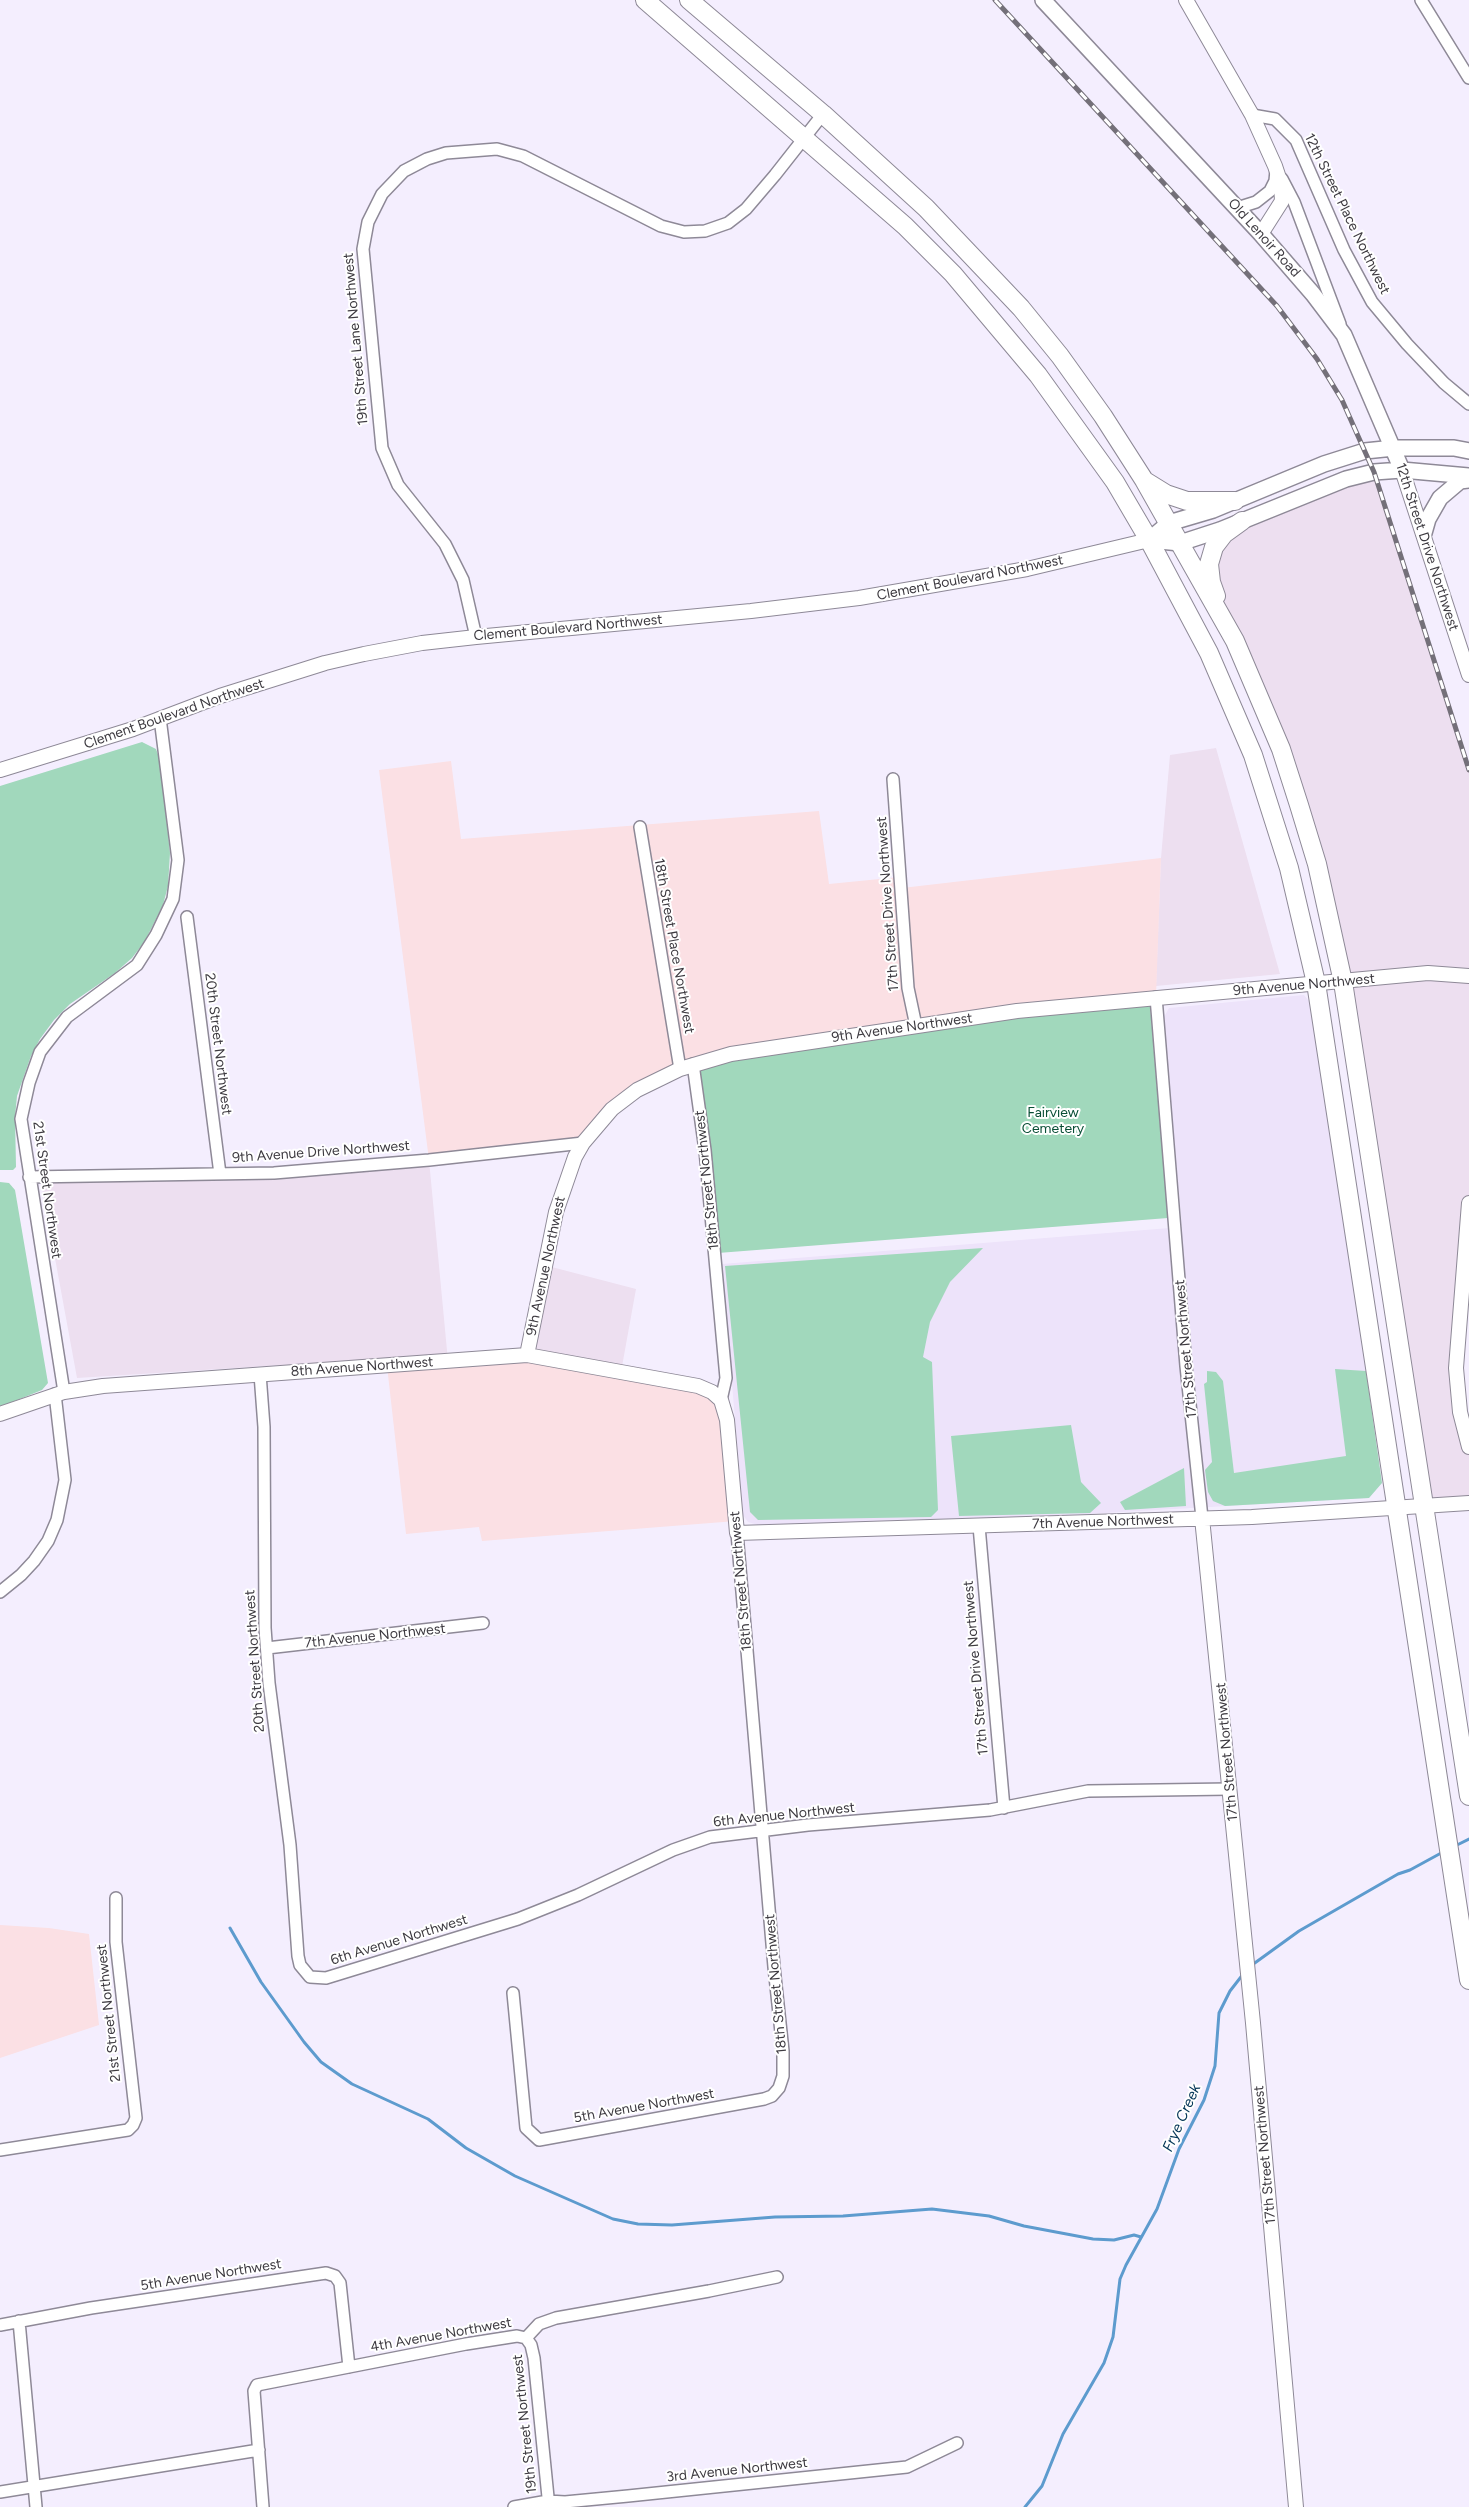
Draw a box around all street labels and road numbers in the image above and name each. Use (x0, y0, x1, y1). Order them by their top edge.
street label: 12th Street Place Northwest (1301, 131, 1393, 297)
street label: Old Lenoir Road (1224, 195, 1304, 281)
street label: 19th Street Lane Northwest (340, 252, 372, 426)
street label: 12th Street Drive Northwest (1392, 461, 1462, 633)
street label: Clement Boulevard Northwest (875, 552, 1065, 604)
street label: Clement Boulevard Northwest (473, 611, 663, 645)
street label: Clement Boulevard Northwest (82, 675, 266, 753)
street label: 17th Street Drive Northwest (874, 816, 902, 992)
street label: 18th Street Place Northwest (650, 857, 698, 1035)
street label: 9th Avenue Northwest (1232, 970, 1376, 1000)
street label: 20th Street Northwest (201, 972, 235, 1116)
street label: 9th Avenue Northwest (830, 1010, 974, 1046)
street label: 18th Street Northwest (691, 1109, 723, 1251)
street label: 21st Street Northwest (29, 1120, 65, 1260)
street label: 9th Avenue Drive Northwest (232, 1137, 410, 1167)
street label: 9th Avenue Northwest (523, 1195, 569, 1337)
street label: 17th Street Northwest (1172, 1279, 1200, 1419)
street label: 8th Avenue Northwest (290, 1354, 434, 1380)
street label: 18th Street Northwest (727, 1510, 755, 1652)
street label: 7th Avenue Northwest (1032, 1511, 1174, 1533)
street label: 17th Street Drive Northwest (960, 1580, 992, 1756)
street label: 20th Street Northwest (242, 1589, 268, 1733)
street label: 7th Avenue Northwest (304, 1620, 446, 1652)
street label: 17th Street Northwest (1213, 1682, 1241, 1822)
street label: 6th Avenue Northwest (712, 1799, 856, 1831)
street label: 6th Avenue Northwest (329, 1911, 469, 1969)
street label: 18th Street Northwest (762, 1913, 790, 2055)
street label: 21st Street Northwest (93, 1943, 125, 2083)
street label: 5th Avenue Northwest (572, 2085, 716, 2127)
street label: 17th Street Northwest (1251, 2085, 1279, 2225)
street label: 5th Avenue Northwest (139, 2256, 283, 2294)
street label: 4th Avenue Northwest (369, 2314, 513, 2356)
street label: 19th Street Northwest (509, 2354, 541, 2494)
street label: 3rd Avenue Northwest (666, 2454, 808, 2486)

